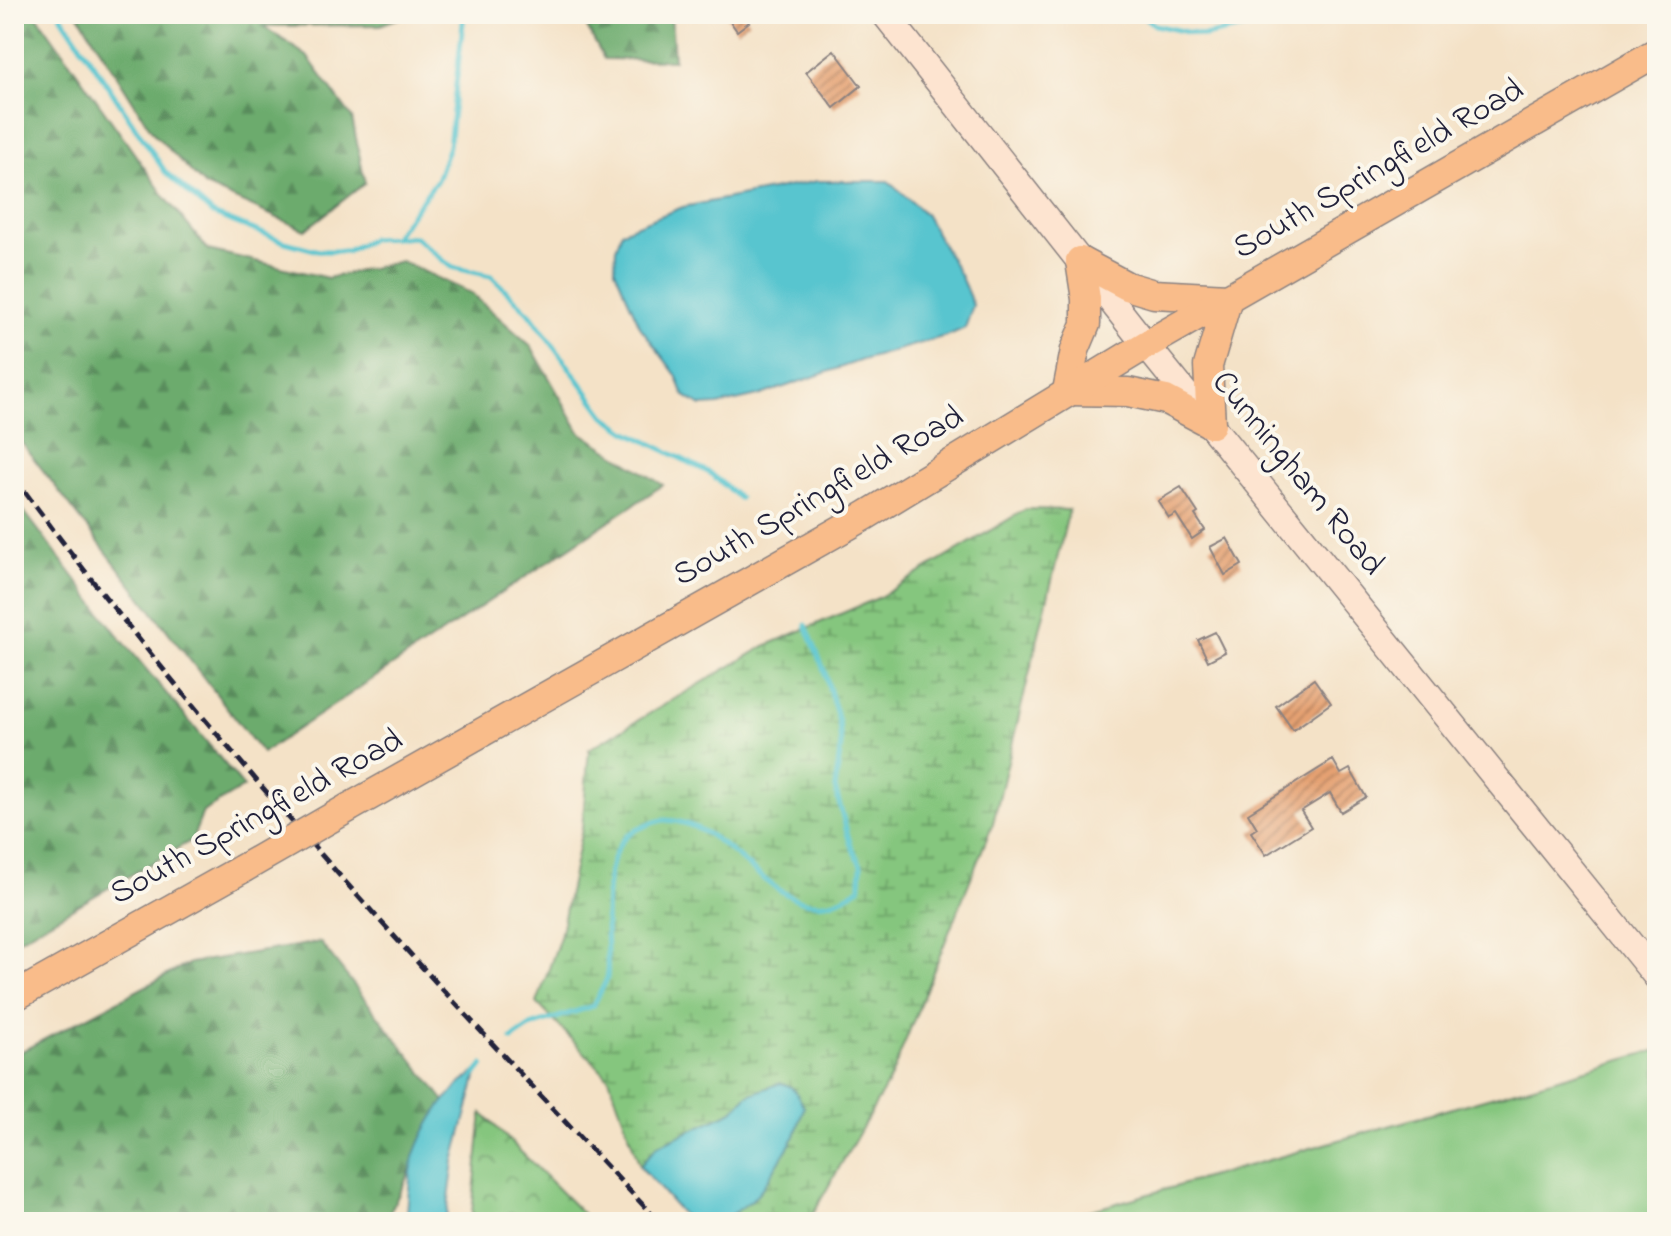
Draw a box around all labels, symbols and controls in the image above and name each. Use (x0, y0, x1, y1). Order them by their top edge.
street label: South Springfield Road (1224, 66, 1534, 274)
street label: Cunningham Road (1198, 360, 1396, 588)
street label: South Springfield Road (664, 393, 974, 601)
street label: South Springfield Road (101, 717, 413, 919)

